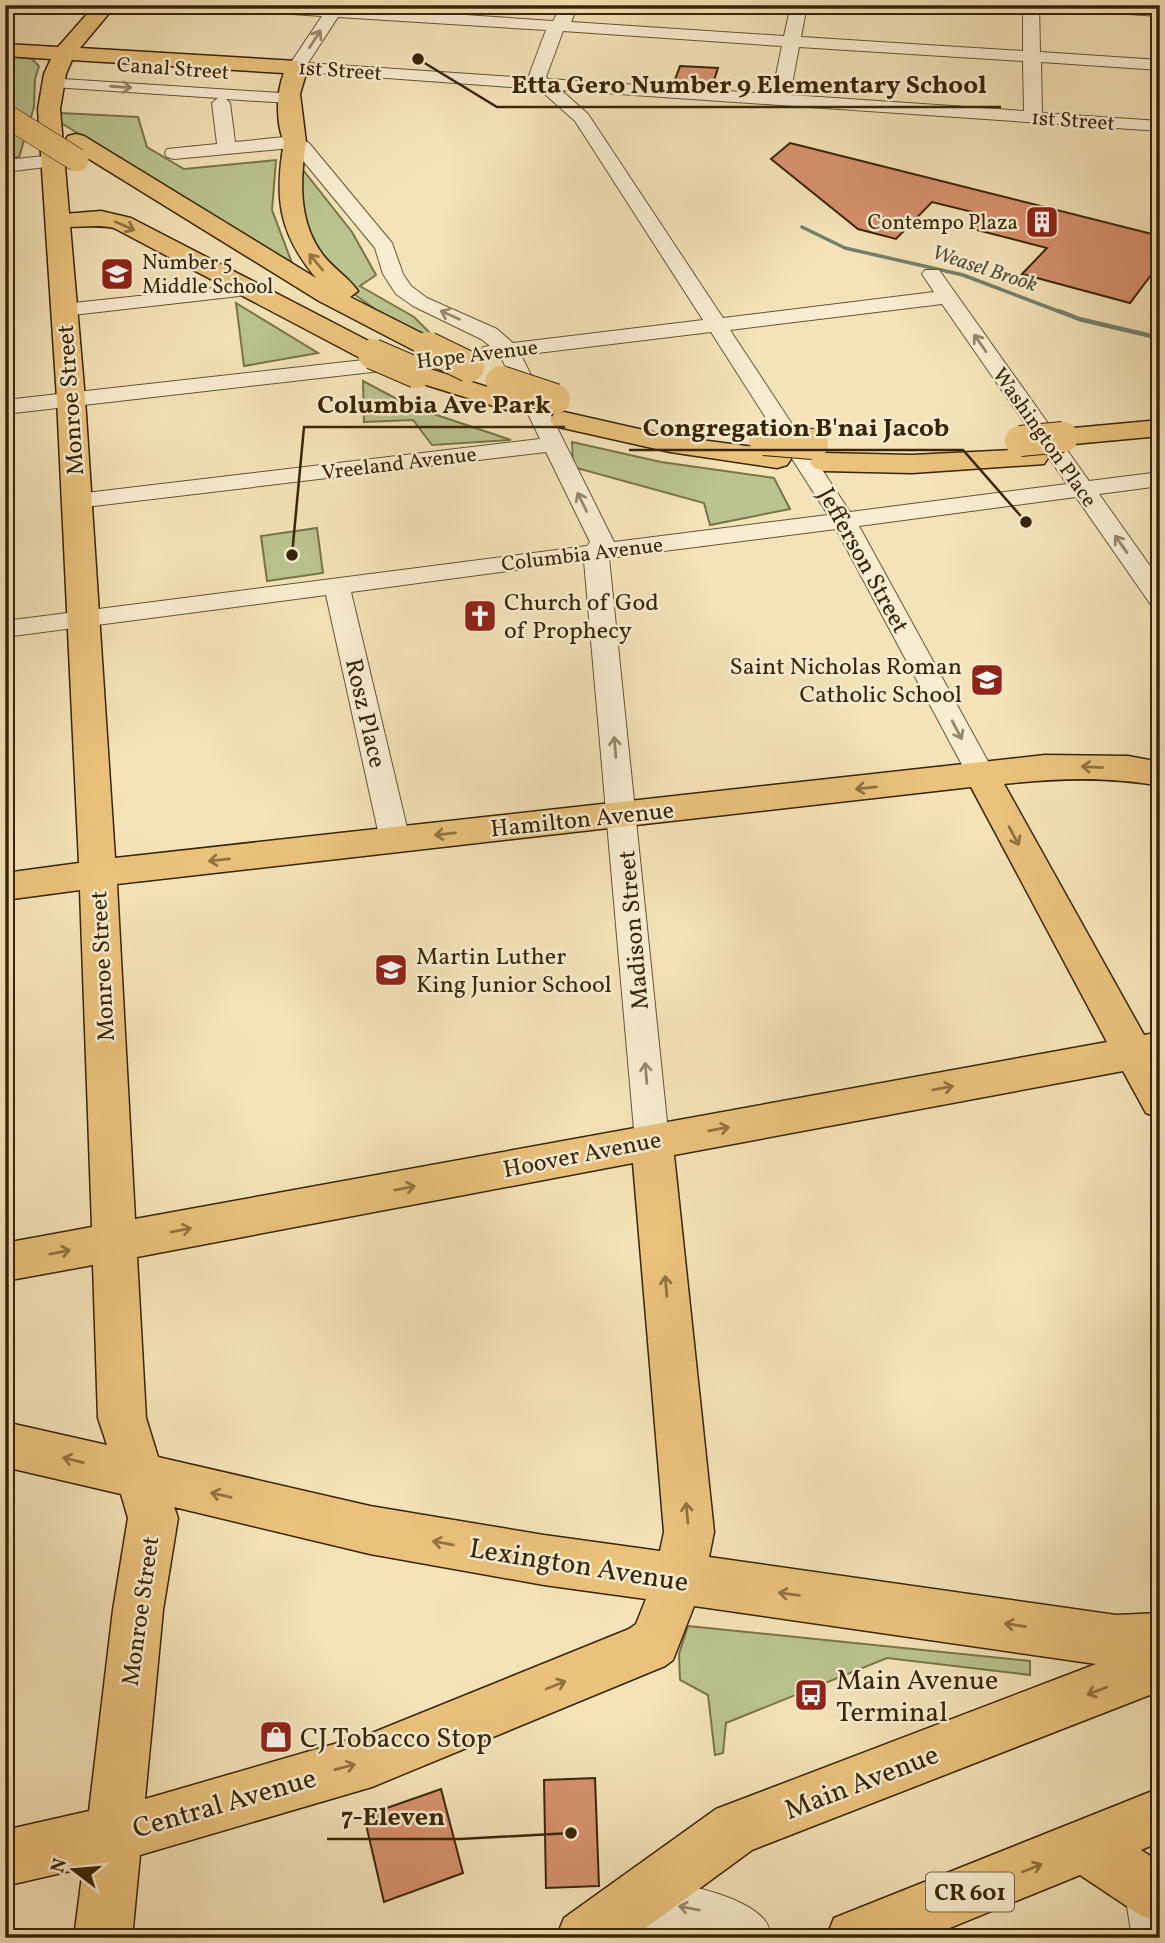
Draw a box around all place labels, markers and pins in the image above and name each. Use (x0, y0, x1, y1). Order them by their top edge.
callout: Etta Gero Number 9 Elementary School (497, 60, 1001, 107)
building icon: Contempo Plaza (1023, 203, 1061, 241)
place label: Contempo Plaza (868, 209, 1018, 238)
place label: Number 5 Middle School (142, 249, 273, 302)
school or university icon: Number 5 Middle School (98, 255, 136, 293)
callout: Columbia Ave Park (304, 380, 565, 427)
callout: Congregation B'nai Jacob (629, 403, 963, 450)
place label: Church of God of Prophecy (504, 587, 659, 649)
church icon: Church of God of Prophecy (461, 597, 499, 635)
place label: Saint Nicholas Roman Catholic School (730, 651, 962, 713)
school or university icon: Saint Nicholas Roman Catholic School (968, 661, 1006, 699)
place label: Martin Luther King Junior School (416, 941, 612, 1003)
school or university icon: Martin Luther King Junior School (372, 951, 410, 989)
place label: Main Avenue Terminal (836, 1662, 998, 1733)
bus stop icon: Main Avenue Terminal (792, 1676, 830, 1714)
shop icon: CJ Tobacco Stop (257, 1718, 295, 1756)
place label: CJ Tobacco Stop (300, 1720, 492, 1759)
callout: 7-Eleven (327, 1792, 460, 1839)

